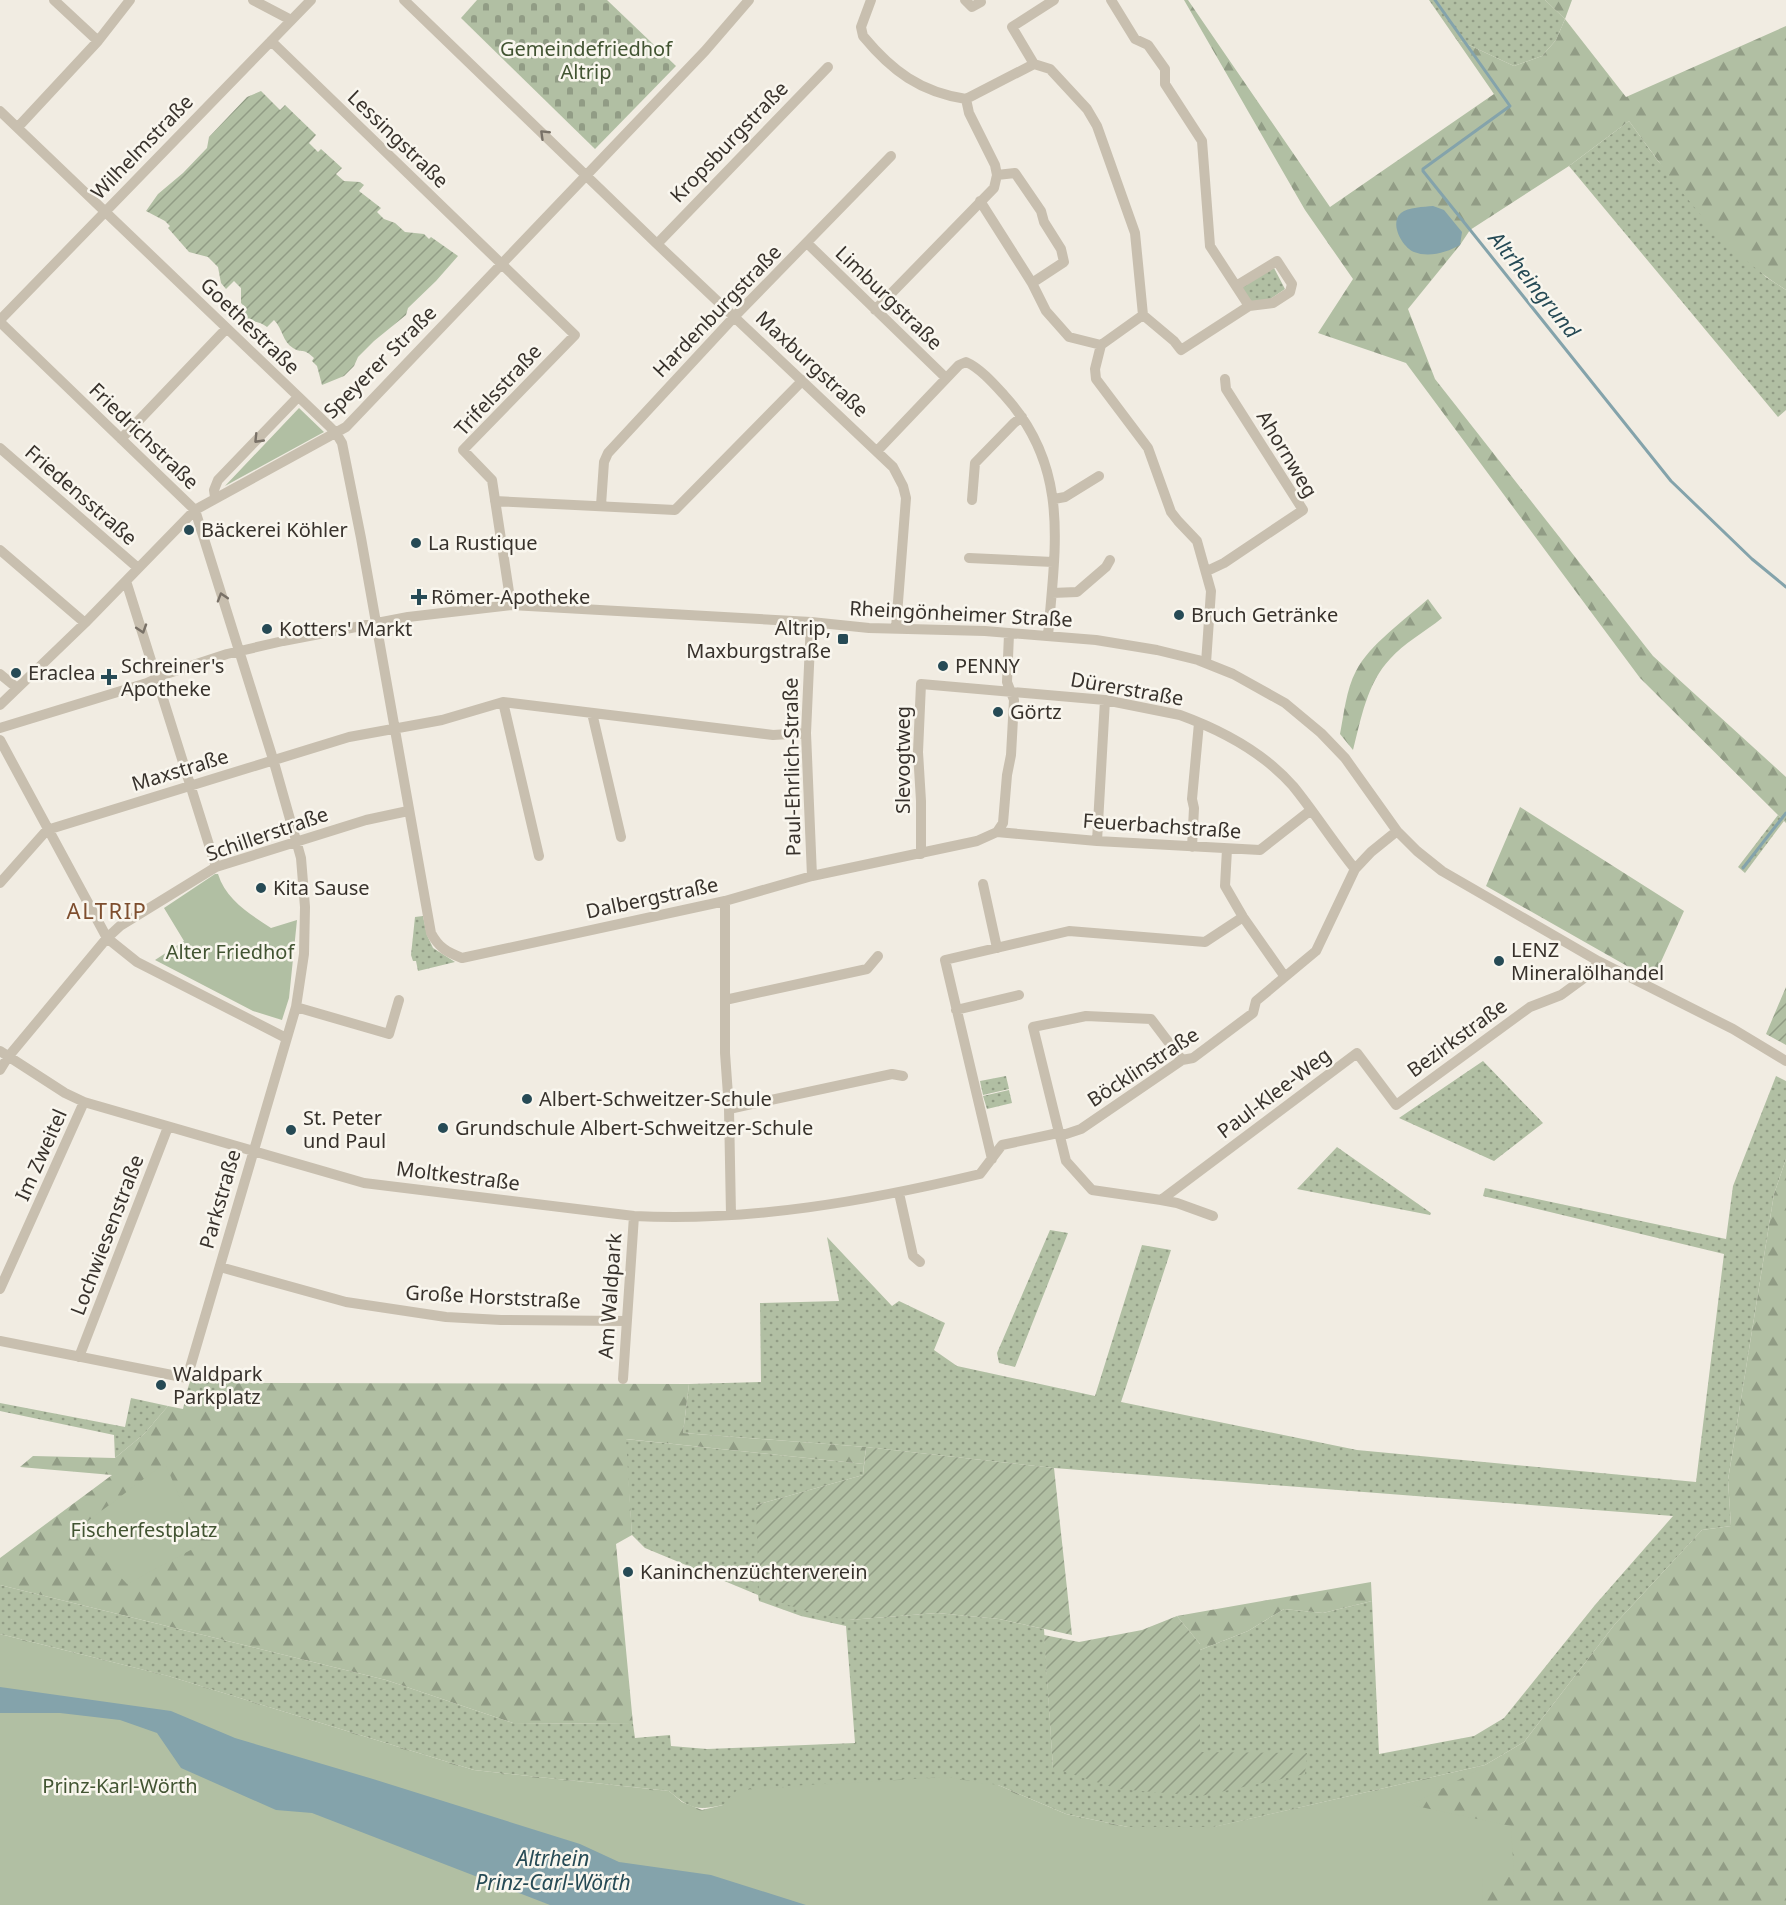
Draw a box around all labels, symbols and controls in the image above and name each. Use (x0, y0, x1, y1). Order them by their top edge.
park label: Gemeindefriedhof Altrip (500, 35, 673, 85)
street label: Kropsburgstraße (664, 75, 794, 208)
street label: Lessingstraße (342, 84, 455, 194)
street label: Wilhelmstraße (85, 88, 199, 205)
one-way arrow (541, 130, 551, 141)
water label: Altrheingrund (1482, 224, 1587, 344)
street label: Hardenburgstraße (646, 238, 787, 383)
street label: Limburgstraße (830, 240, 949, 356)
street label: Goethestraße (195, 271, 306, 380)
street label: Speyerer Straße (317, 299, 442, 424)
street label: Maxburgstraße (750, 304, 874, 423)
street label: Trifelsstraße (448, 338, 547, 441)
street label: Friedrichstraße (84, 376, 205, 495)
street label: Ahornweg (1251, 405, 1324, 502)
one-way arrow (254, 432, 265, 443)
street label: Friedensstraße (19, 438, 143, 551)
place label: Bäckerei Köhler (201, 516, 348, 543)
marker: Bäckerei Köhler (182, 523, 196, 537)
place label: La Rustique (428, 529, 538, 556)
marker: La Rustique (409, 536, 423, 550)
place label: Römer-Apotheke (431, 583, 590, 610)
marker: Römer-Apotheke (412, 590, 426, 604)
one-way arrow (217, 592, 229, 603)
street label: Rheingönheimer Straße (849, 594, 1073, 633)
place label: Bruch Getränke (1191, 601, 1338, 628)
marker: Bruch Getränke (1172, 608, 1186, 622)
place label: Altrip, Maxburgstraße (686, 614, 831, 664)
place label: Kotters' Markt (279, 615, 412, 642)
marker: Kotters' Markt (260, 622, 274, 636)
one-way arrow (134, 623, 147, 634)
marker: Altrip, Maxburgstraße (836, 632, 850, 646)
place label: Schreiner's Apotheke (121, 652, 224, 702)
place label: PENNY (955, 652, 1021, 679)
place label: Eraclea (28, 659, 95, 686)
marker: PENNY (936, 659, 950, 673)
street label: Dürerstraße (1069, 665, 1186, 712)
marker: Eraclea (9, 666, 23, 680)
marker: Schreiner's Apotheke (102, 670, 116, 684)
street label: Paul-Ehrlich-Straße (776, 677, 807, 857)
place label: Görtz (1010, 698, 1062, 725)
marker: Görtz (991, 705, 1005, 719)
street label: Slevogtweg (889, 706, 916, 814)
street label: Maxstraße (128, 742, 231, 797)
street label: Schillerstraße (202, 800, 332, 867)
street label: Feuerbachstraße (1082, 806, 1242, 845)
street label: Dalbergstraße (583, 870, 721, 925)
place label: Kita Sause (273, 874, 370, 901)
marker: Kita Sause (254, 881, 268, 895)
district label: ALTRIP (67, 895, 147, 925)
place label: LENZ Mineralölhandel (1511, 936, 1664, 986)
park label: Alter Friedhof (166, 938, 295, 965)
marker: LENZ Mineralölhandel (1492, 954, 1506, 968)
street label: Bezirkstraße (1401, 992, 1512, 1083)
street label: Böcklinstraße (1082, 1020, 1204, 1113)
street label: Paul-Klee-Weg (1211, 1041, 1336, 1144)
place label: Albert-Schweitzer-Schule (539, 1085, 772, 1112)
marker: Albert-Schweitzer-Schule (520, 1092, 534, 1106)
place label: St. Peter und Paul (303, 1104, 386, 1154)
street label: Im Zweitel (8, 1105, 73, 1205)
place label: Grundschule Albert-Schweitzer-Schule (455, 1114, 813, 1141)
marker: Grundschule Albert-Schweitzer-Schule (436, 1121, 450, 1135)
marker: St. Peter und Paul (284, 1123, 298, 1137)
street label: Parkstraße (192, 1146, 247, 1252)
street label: Lochwiesenstraße (64, 1151, 150, 1319)
street label: Moltkestraße (395, 1155, 521, 1196)
street label: Am Waldpark (592, 1232, 627, 1360)
street label: Große Horststraße (405, 1278, 581, 1315)
place label: Waldpark Parkplatz (173, 1360, 263, 1410)
marker: Waldpark Parkplatz (154, 1378, 168, 1392)
park label: Fischerfestplatz (71, 1516, 217, 1543)
place label: Kaninchenzüchterverein (640, 1558, 868, 1585)
marker: Kaninchenzüchterverein (621, 1565, 635, 1579)
park label: Prinz-Karl-Wörth (42, 1772, 198, 1799)
water label: Altrhein Prinz-Carl-Wörth (475, 1844, 631, 1896)

